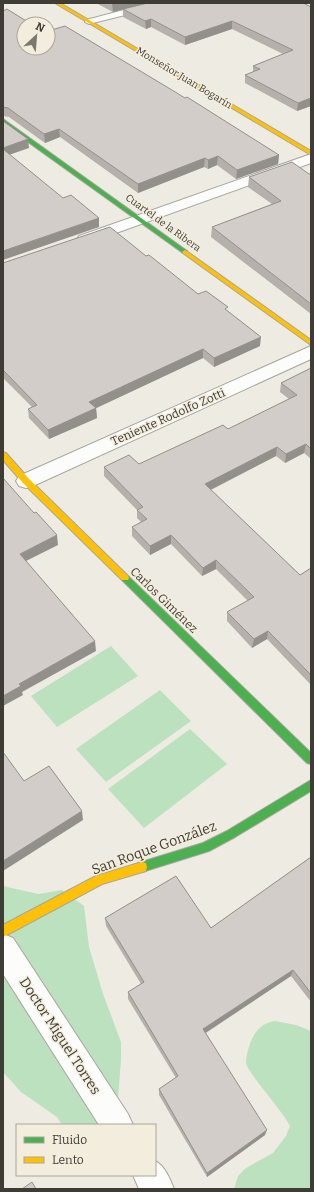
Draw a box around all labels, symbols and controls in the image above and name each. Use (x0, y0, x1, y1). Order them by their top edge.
north arrow (16, 16, 56, 56)
text: N (33, 20, 47, 35)
street label: Monseñor Juan Bogarín (134, 44, 235, 112)
street label: Cuartel de la Ribera (123, 192, 203, 255)
street label: Teniente Rodolfo Zotti (109, 385, 228, 448)
street label: Carlos Giménez (127, 564, 201, 636)
street label: San Roque González (89, 817, 219, 878)
street label: Doctor Miguel Torres (16, 974, 104, 1098)
legend (16, 1124, 156, 1176)
text: Fluido (52, 1133, 87, 1147)
text: Lento (52, 1153, 84, 1167)

